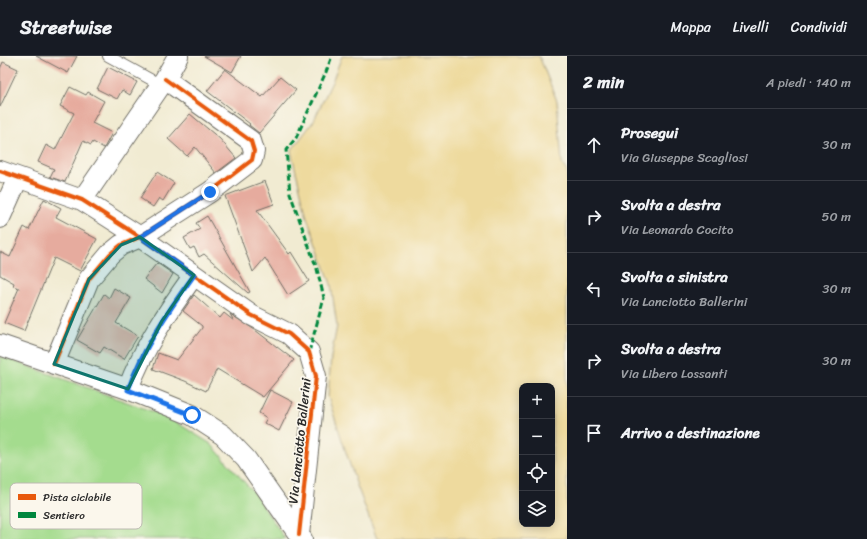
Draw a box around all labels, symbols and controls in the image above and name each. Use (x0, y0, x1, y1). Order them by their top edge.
text: Streetwise (20, 11, 112, 44)
text: Mappa (671, 15, 711, 40)
text: Livelli (733, 15, 769, 40)
text: Condividi (791, 15, 847, 40)
text: 2 min (583, 67, 624, 97)
text: A piedi · 140 m (766, 71, 851, 94)
text: Prosegui (621, 120, 678, 146)
text: 30 m (822, 133, 851, 156)
icon: ahead (583, 134, 605, 156)
text: Via Giuseppe Scagliosi (621, 146, 748, 169)
route end (201, 183, 219, 201)
text: Svolta a destra (621, 192, 720, 218)
text: 50 m (821, 205, 851, 228)
icon: right (583, 206, 605, 228)
text: Via Leonardo Cocito (621, 218, 734, 241)
text: Svolta a sinistra (621, 264, 728, 290)
text: 30 m (822, 277, 851, 300)
icon: left (583, 278, 605, 300)
text: Via Lanciotto Ballerini (621, 290, 747, 313)
text: Svolta a destra (621, 336, 720, 362)
text: 30 m (822, 349, 851, 372)
icon: right (583, 350, 605, 372)
text: Via Libero Lossanti (621, 362, 727, 385)
street label: Via Lanciotto Ballerini (281, 377, 318, 505)
map controls (519, 383, 555, 527)
button: + (519, 383, 555, 419)
route start (183, 406, 201, 424)
button: − (519, 419, 555, 455)
text: Arrivo a destinazione (621, 420, 760, 446)
icon: arrive (583, 422, 605, 444)
button: locate (519, 455, 555, 491)
legend (10, 483, 142, 529)
text: Pista ciclabile (43, 488, 112, 507)
button: layers (519, 491, 555, 527)
text: Sentiero (43, 506, 85, 525)

